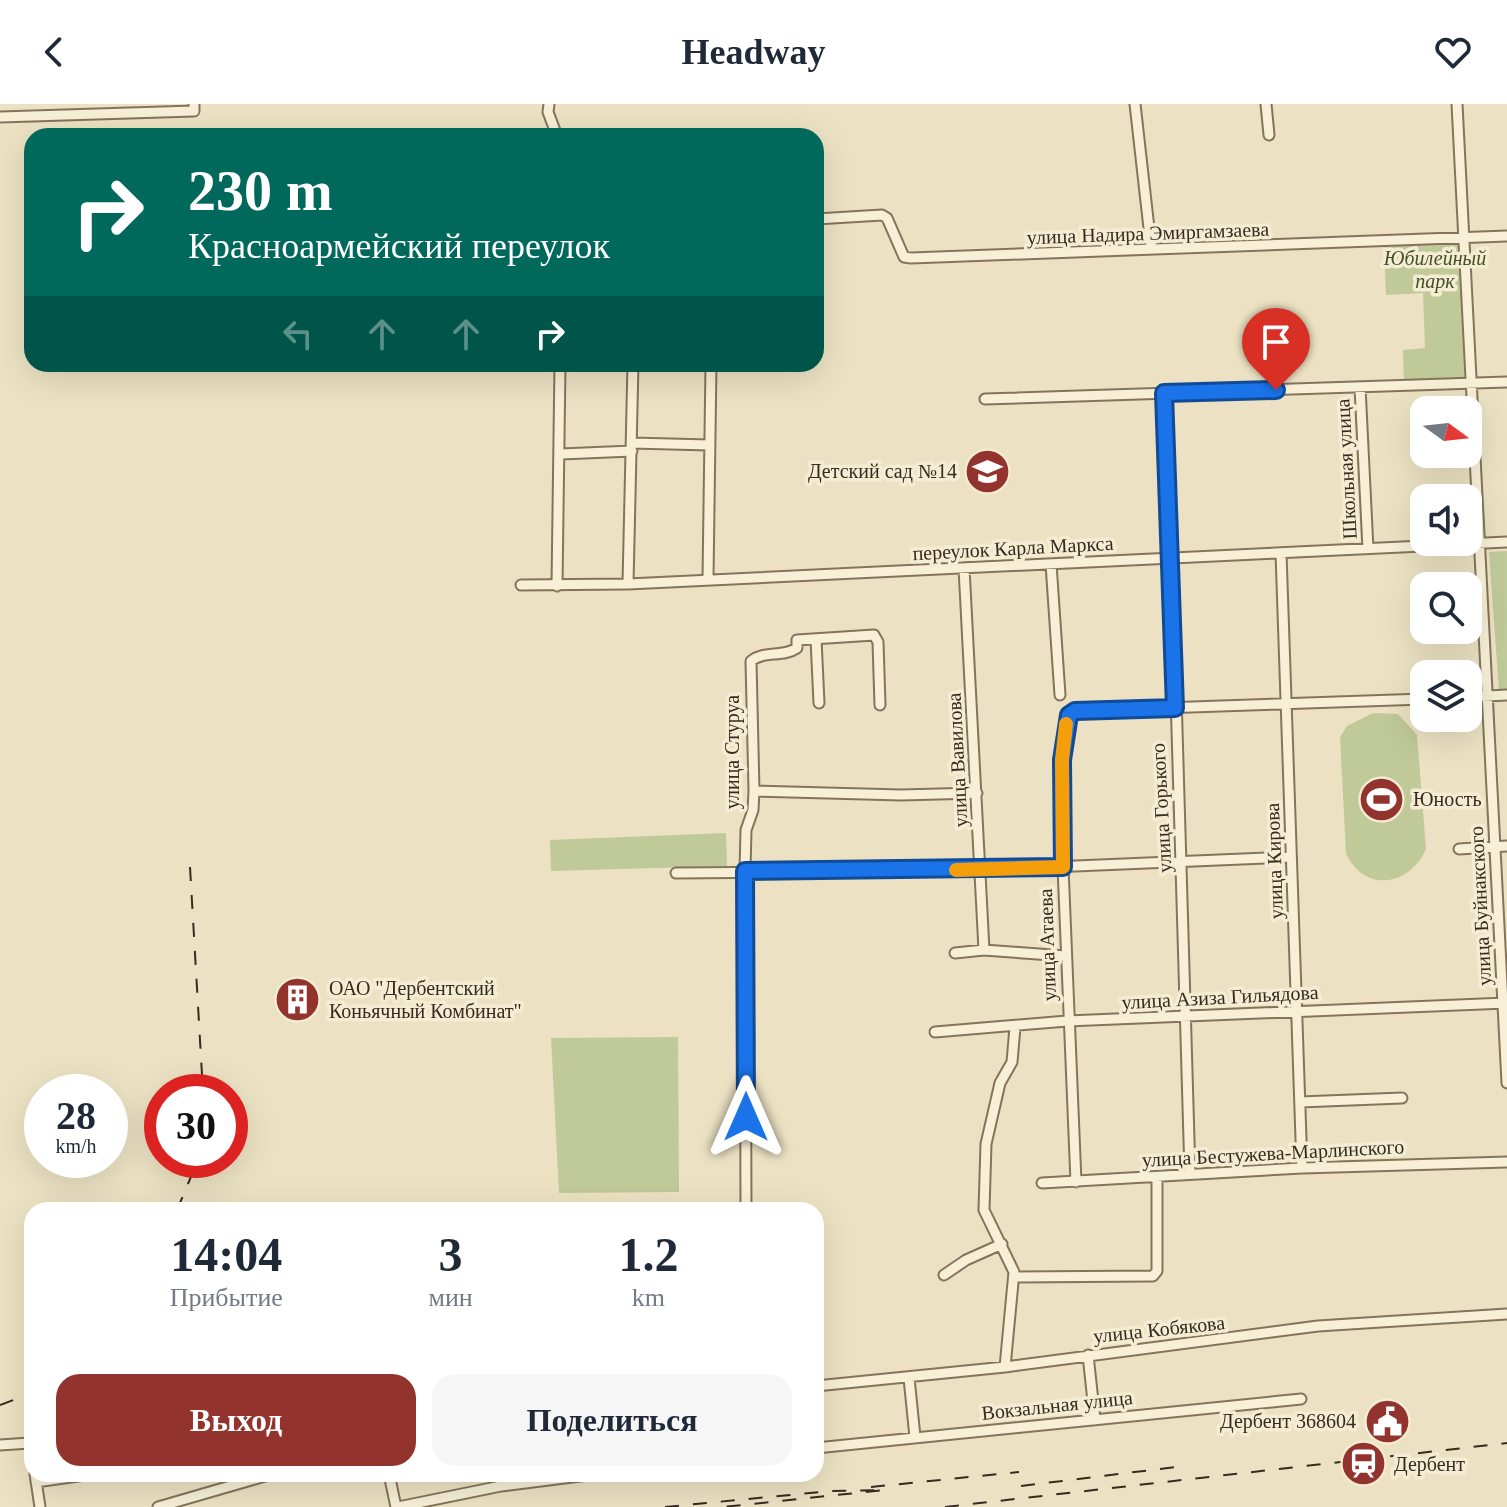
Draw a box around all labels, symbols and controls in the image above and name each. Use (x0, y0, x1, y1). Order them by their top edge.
icon: back (32, 30, 76, 74)
icon: heart (1431, 30, 1475, 74)
text: Headway (682, 32, 826, 72)
icon: right (56, 160, 160, 264)
text: 230 m (188, 160, 333, 222)
street label: улица Надира Эмиргамзаева (1026, 218, 1270, 249)
text: Красноармейский переулок (188, 226, 610, 266)
park label: Юбилейный парк (1383, 247, 1486, 293)
pin (1242, 308, 1310, 390)
icon: left (276, 312, 320, 356)
icon: ahead (360, 312, 404, 356)
icon: ahead (444, 312, 488, 356)
icon: right (528, 312, 572, 356)
icon: arrive (1254, 320, 1298, 364)
north arrow (1410, 396, 1482, 468)
map controls (1410, 396, 1482, 732)
street label: Школьная улица (1331, 398, 1362, 540)
school or university icon: Детский сад №14 (964, 447, 1012, 495)
place label: Детский сад №14 (808, 460, 957, 483)
button: sound (1410, 484, 1482, 556)
street label: переулок Карла Маркса (912, 532, 1114, 565)
button: search (1410, 572, 1482, 644)
button: layers (1410, 660, 1482, 732)
street label: улица Вавилова (942, 692, 973, 828)
street label: улица Стуруа (721, 695, 744, 809)
street label: улица Горького (1147, 743, 1176, 873)
sports icon: Юность (1358, 775, 1406, 823)
place label: Юность (1413, 788, 1482, 810)
street label: улица Кирова (1261, 802, 1288, 920)
street label: улица Буйнакского (1465, 825, 1496, 987)
street label: улица Атаева (1034, 888, 1061, 1002)
building icon: ОАО "Дербентский Коньячный Комбинат" (274, 975, 322, 1023)
place label: ОАО "Дербентский Коньячный Комбинат" (329, 977, 522, 1022)
street label: улица Азиза Гильядова (1121, 981, 1319, 1014)
speed limit sign: 30 (144, 1074, 248, 1178)
position arrow (704, 1075, 788, 1159)
text: 28 (56, 1093, 96, 1138)
text: km/h (55, 1135, 97, 1157)
street label: улица Бестужева-Марлинского (1141, 1135, 1405, 1172)
text: 14:04 (170, 1228, 282, 1281)
text: 3 (439, 1228, 463, 1281)
text: 1.2 (618, 1228, 678, 1281)
text: Прибытие (170, 1283, 283, 1312)
text: мин (428, 1283, 473, 1312)
text: km (632, 1283, 665, 1312)
street label: улица Кобякова (1092, 1311, 1226, 1348)
button: Выход (56, 1374, 416, 1466)
button: Поделиться (432, 1374, 792, 1466)
street label: Вокзальная улица (980, 1386, 1134, 1425)
public building icon: Дербент 368604 (1363, 1397, 1411, 1445)
place label: Дербент 368604 (1220, 1410, 1356, 1433)
station icon: Дербент (1339, 1440, 1387, 1488)
place label: Дербент (1394, 1453, 1465, 1476)

